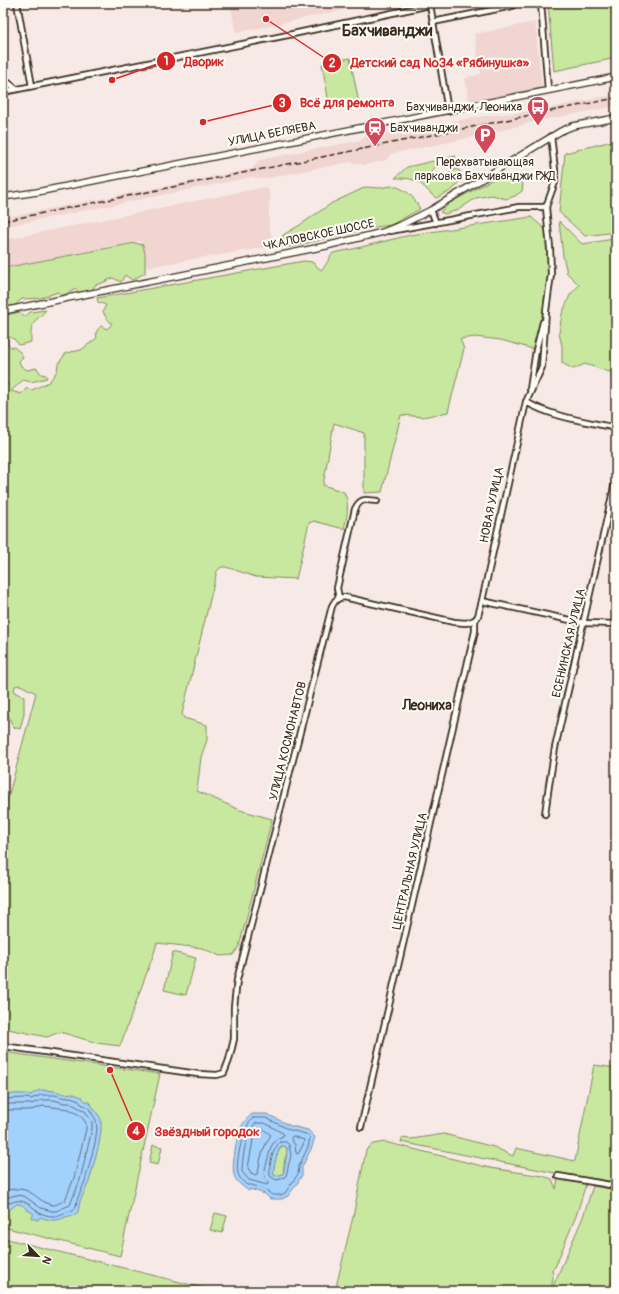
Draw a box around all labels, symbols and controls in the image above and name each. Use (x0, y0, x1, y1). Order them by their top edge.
district label: Бахчиванджи (342, 21, 433, 41)
callout: Дворик (156, 49, 231, 74)
callout: Детский сад №34 «Рябинушка» (322, 50, 537, 75)
text: 1 (164, 54, 168, 69)
text: Дворик (183, 54, 224, 70)
text: Детский сад №34 «Рябинушка» (350, 55, 530, 71)
text: 2 (329, 56, 336, 71)
callout: Всё для ремонта (272, 90, 403, 115)
bus stop icon: Бахчиванджи, Леониха (525, 94, 551, 127)
text: Всё для ремонта (300, 95, 394, 111)
text: 3 (279, 96, 286, 111)
place label: Бахчиванджи, Леониха (406, 100, 522, 115)
station icon: Бахчиванджи (362, 115, 388, 148)
street label: УЛИЦА БЕЛЯЕВА (227, 118, 317, 150)
place label: Бахчиванджи (390, 121, 459, 136)
parking icon: Перехватывающая парковка Бахчиванджи РЖД (472, 122, 498, 155)
place label: Перехватывающая парковка Бахчиванджи РЖД (414, 155, 556, 184)
street label: ЧКАЛОВСКОЕ ШОССЕ (262, 216, 376, 254)
street label: НОВАЯ УЛИЦА (477, 465, 507, 544)
street label: ЕСЕНИНСКАЯ УЛИЦА (549, 587, 589, 699)
street label: УЛИЦА КОСМОНАВТОВ (266, 680, 310, 802)
district label: Леониха (401, 697, 452, 714)
street label: ЦЕНТРАЛЬНАЯ УЛИЦА (389, 811, 431, 931)
callout: Звёздный городок (126, 1119, 267, 1144)
text: 4 (132, 1124, 140, 1139)
text: Звёздный городок (154, 1124, 260, 1140)
north arrow (18, 1236, 58, 1276)
text: N (39, 1254, 54, 1267)

